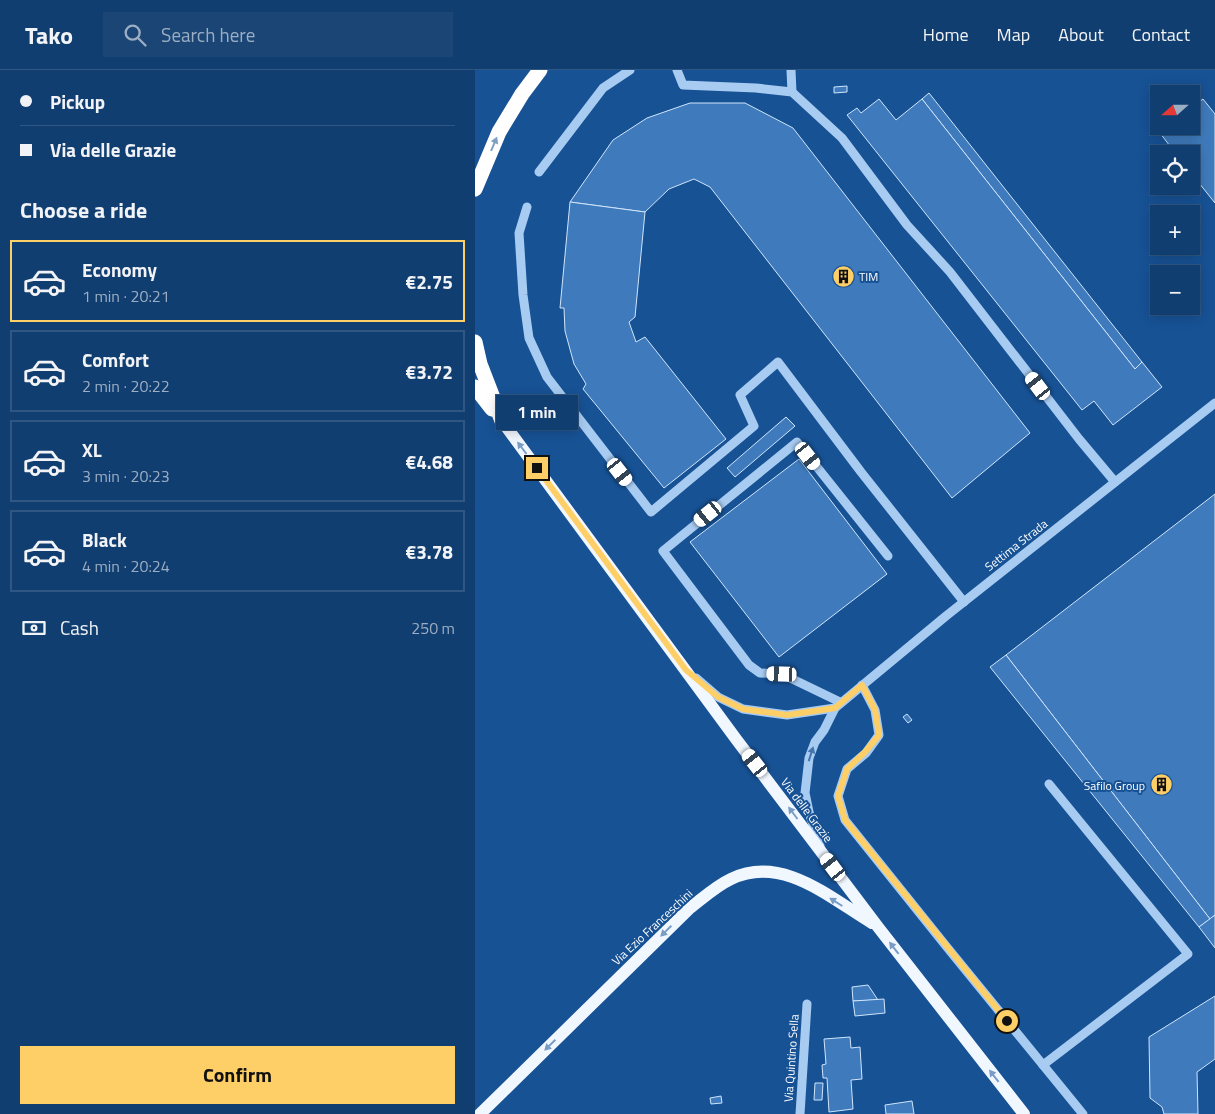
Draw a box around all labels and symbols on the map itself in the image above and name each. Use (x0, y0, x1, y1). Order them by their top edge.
north arrow (1150, 85, 1200, 135)
one-way arrow (490, 136, 498, 151)
building icon: TIM (831, 264, 855, 288)
place label: TIM (859, 267, 878, 286)
car (1022, 370, 1053, 402)
callout: 1 min (496, 396, 578, 430)
car (792, 440, 823, 472)
one-way arrow (517, 441, 527, 455)
car (604, 456, 635, 488)
route end (526, 457, 548, 479)
car (691, 499, 724, 529)
street label: Settima Strada (980, 514, 1052, 576)
car (766, 666, 797, 682)
one-way arrow (808, 746, 815, 761)
car (739, 747, 770, 779)
building icon: Safilo Group (1149, 773, 1173, 797)
street label: Via delle Grazie (776, 774, 838, 846)
place label: Safilo Group (1084, 776, 1145, 795)
one-way arrow (788, 806, 798, 820)
car (817, 851, 848, 883)
street label: Via Ezio Franceschini (607, 884, 697, 970)
one-way arrow (830, 897, 843, 906)
one-way arrow (661, 925, 673, 937)
one-way arrow (888, 942, 899, 955)
route start (996, 1010, 1018, 1032)
street label: Via Quintino Sella (778, 1013, 804, 1103)
one-way arrow (544, 1039, 556, 1051)
one-way arrow (989, 1070, 1000, 1083)

